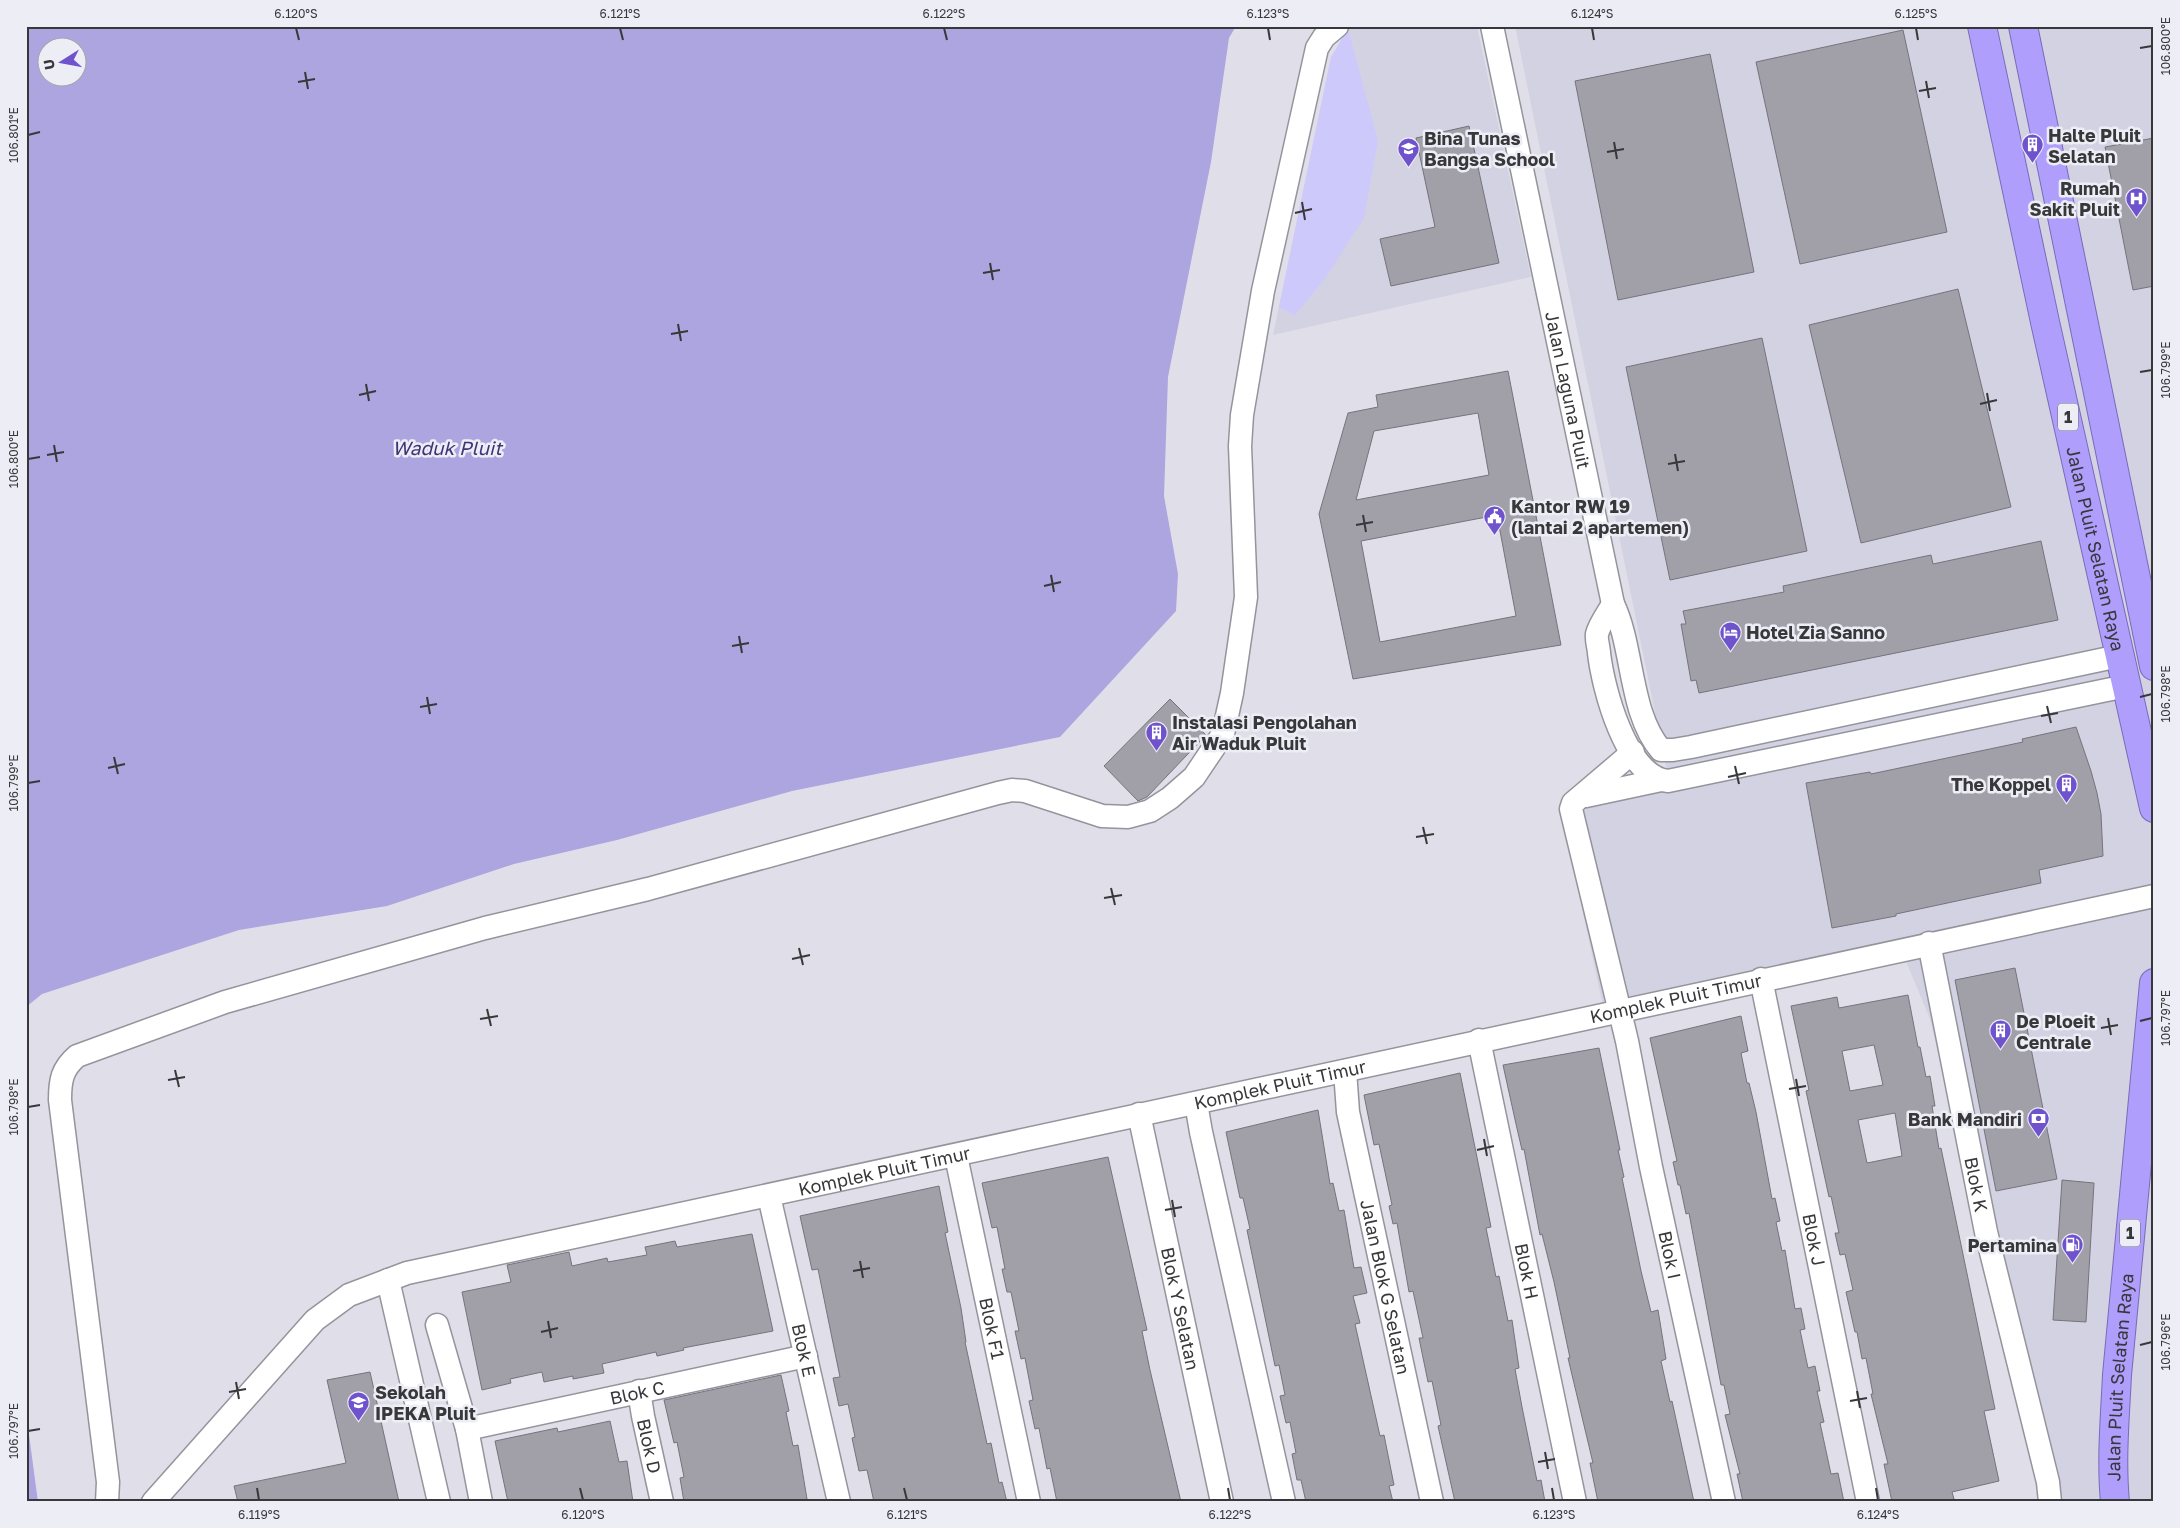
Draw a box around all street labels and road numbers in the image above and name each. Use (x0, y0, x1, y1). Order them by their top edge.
street label: Jalan Laguna Pluit (1541, 309, 1595, 471)
road number: 1 (2058, 404, 2078, 431)
street label: Jalan Pluit Selatan Raya (2062, 444, 2129, 653)
street label: Komplek Pluit Timur (1588, 969, 1764, 1027)
street label: Komplek Pluit Timur (1192, 1055, 1368, 1114)
street label: Komplek Pluit Timur (796, 1141, 972, 1200)
street label: Blok K (1960, 1155, 1993, 1214)
street label: Jalan Blok G Selatan (1356, 1197, 1415, 1376)
street label: Blok J (1798, 1211, 1830, 1268)
road number: 1 (2120, 1220, 2140, 1246)
street label: Blok I (1654, 1229, 1686, 1281)
street label: Blok H (1510, 1241, 1544, 1301)
street label: Blok Y Selatan (1157, 1245, 1204, 1372)
street label: Jalan Pluit Selatan Raya (2102, 1272, 2138, 1482)
street label: Blok F1 (975, 1295, 1010, 1361)
street label: Blok E (787, 1321, 821, 1379)
street label: Blok C (608, 1376, 666, 1409)
street label: Blok D (633, 1416, 666, 1476)

